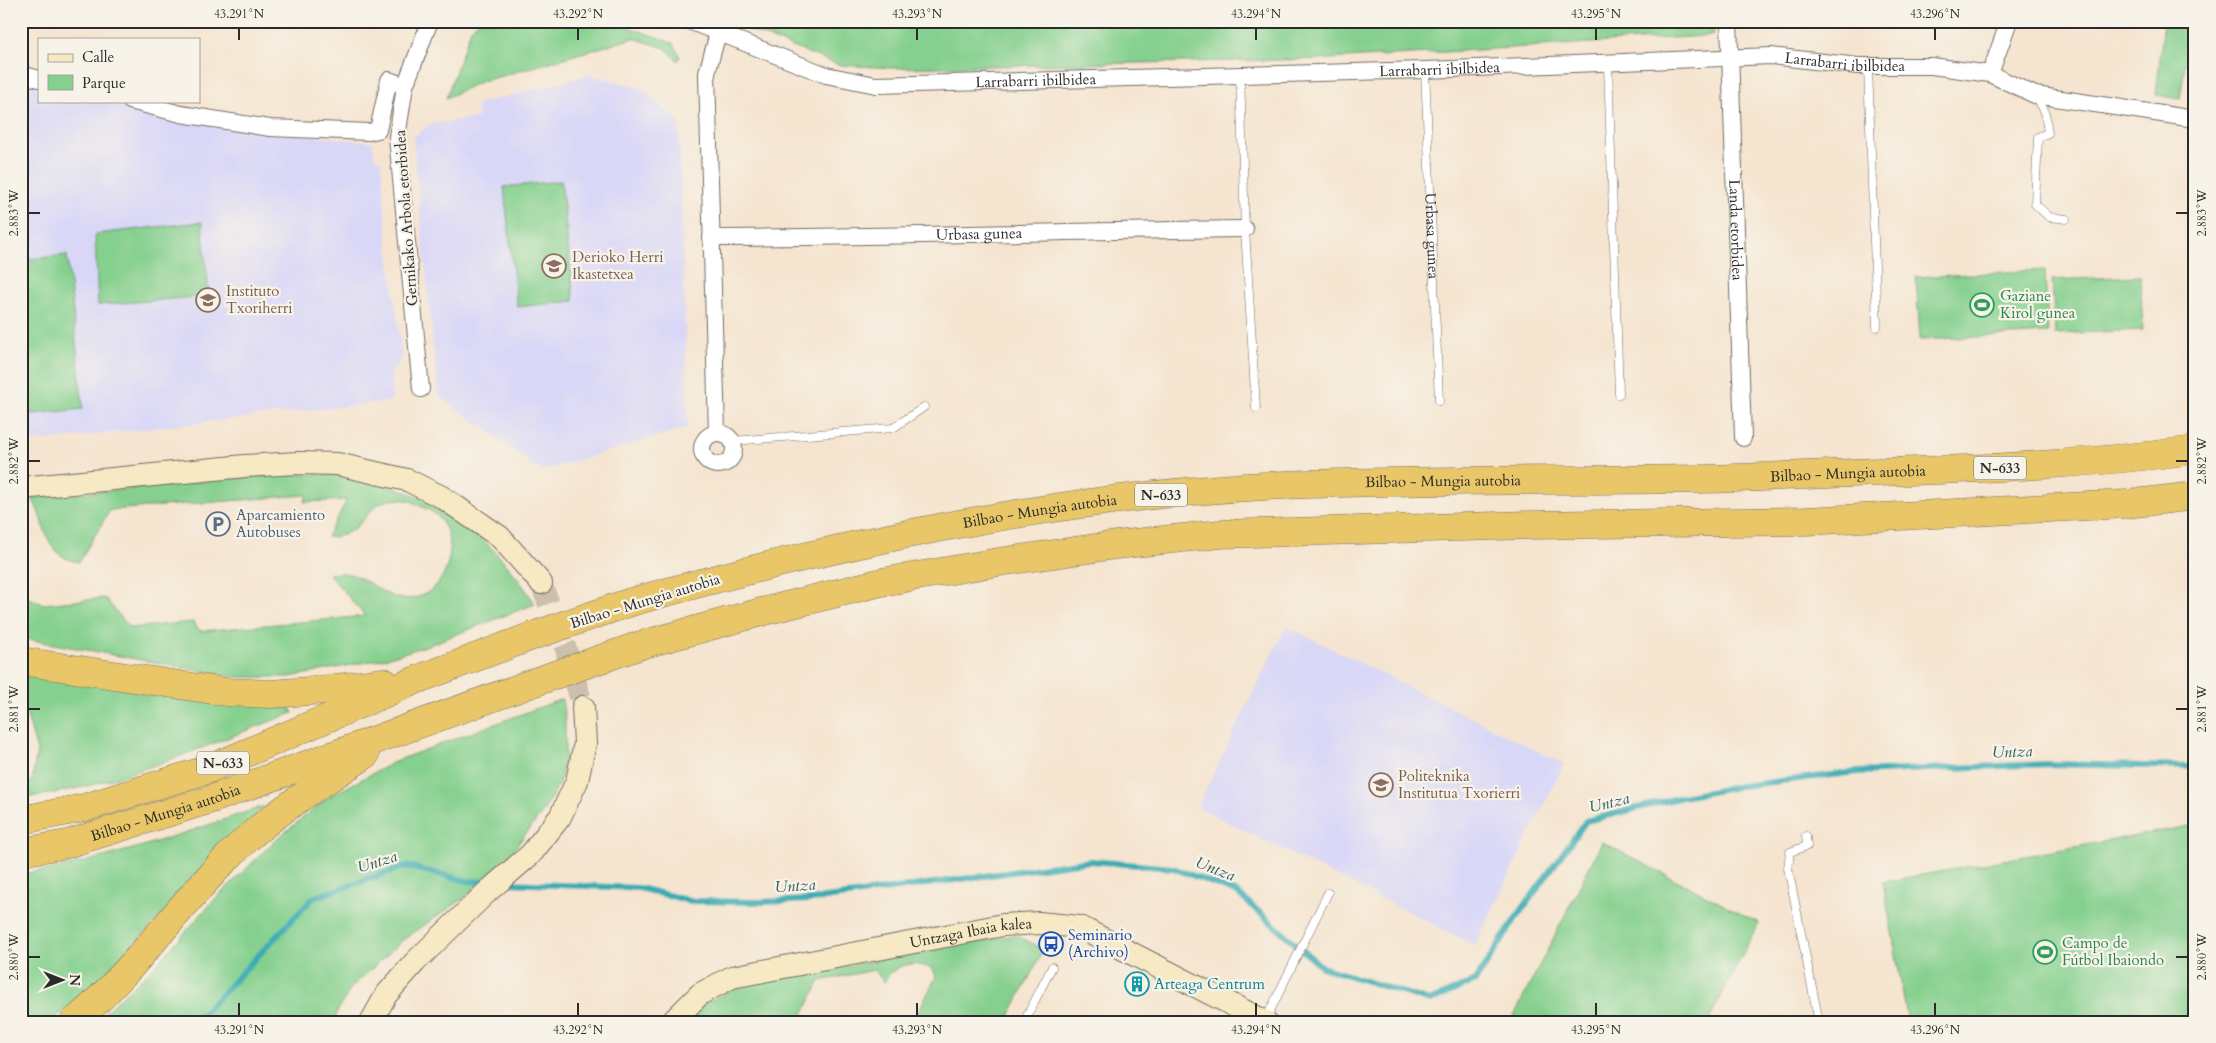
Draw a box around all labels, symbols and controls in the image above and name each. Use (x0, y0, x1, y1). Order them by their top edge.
text: 43.291°N (214, 6, 265, 22)
text: 43.292°N (553, 6, 604, 22)
text: 43.293°N (892, 6, 943, 22)
text: 43.294°N (1231, 6, 1282, 22)
text: 43.295°N (1571, 6, 1622, 22)
text: 43.296°N (1910, 6, 1961, 22)
legend (38, 38, 200, 102)
text: Calle (82, 47, 115, 67)
street label: Larrabarri ibilbidea (1784, 48, 1906, 76)
street label: Larrabarri ibilbidea (1379, 57, 1501, 81)
street label: Larrabarri ibilbidea (975, 69, 1097, 92)
text: Parque (82, 73, 126, 93)
street label: Gernikako Arbola etorbidea (390, 129, 422, 307)
street label: Landa etorbidea (1724, 179, 1748, 281)
text: 2.883°W (6, 189, 22, 237)
text: 2.883°W (2194, 189, 2210, 237)
street label: Urbasa gunea (1420, 192, 1444, 280)
street label: Urbasa gunea (936, 223, 1023, 245)
place label: Derioko Herri Ikastetxea (572, 247, 663, 284)
school or university icon: Derioko Herri Ikastetxea (541, 253, 567, 279)
place label: Instituto Txoriherri (226, 281, 292, 318)
place label: Gaziane Kirol gunea (2000, 286, 2076, 323)
school or university icon: Instituto Txoriherri (195, 287, 221, 313)
sports icon: Gaziane Kirol gunea (1969, 292, 1995, 318)
text: 2.882°W (6, 437, 22, 485)
text: 2.882°W (2194, 437, 2210, 485)
road number: N-633 (1974, 456, 2026, 479)
street label: Bilbao - Mungia autobia (1770, 460, 1927, 487)
street label: Bilbao - Mungia autobia (1365, 470, 1522, 492)
road number: N-633 (1135, 484, 1187, 506)
street label: Bilbao - Mungia autobia (961, 489, 1119, 533)
place label: Aparcamiento Autobuses (236, 505, 325, 542)
parking icon: Aparcamiento Autobuses (205, 511, 231, 537)
street label: Bilbao - Mungia autobia (568, 568, 723, 633)
text: 2.881°W (6, 685, 22, 733)
text: 2.881°W (2194, 685, 2210, 733)
water label: Untza (1991, 740, 2033, 764)
road number: N-633 (197, 751, 249, 774)
place label: Politeknika Institutua Txorierri (1398, 766, 1520, 803)
school or university icon: Politeknika Institutua Txorierri (1368, 772, 1394, 798)
street label: Bilbao - Mungia autobia (88, 779, 244, 846)
water label: Untza (1586, 787, 1632, 819)
water label: Untza (354, 845, 400, 879)
water label: Untza (1192, 851, 1238, 887)
water label: Untza (774, 874, 816, 898)
street label: Untzaga Ibaia kalea (908, 913, 1033, 953)
place label: Seminario (Archivo) (1068, 925, 1132, 962)
bus stop icon: Seminario (Archivo) (1038, 931, 1064, 957)
text: 2.880°W (6, 933, 22, 981)
place label: Campo de Fútbol Ibaiondo (2062, 933, 2164, 970)
text: 2.880°W (2194, 933, 2210, 981)
sports icon: Campo de Fútbol Ibaiondo (2032, 939, 2058, 965)
north arrow (38, 956, 88, 1006)
building icon: Arteaga Centrum (1124, 971, 1150, 997)
text: N (65, 974, 84, 986)
place label: Arteaga Centrum (1154, 974, 1265, 994)
text: 43.291°N (214, 1022, 265, 1038)
text: 43.292°N (553, 1022, 604, 1038)
text: 43.293°N (892, 1022, 943, 1038)
text: 43.294°N (1231, 1022, 1282, 1038)
text: 43.295°N (1571, 1022, 1622, 1038)
text: 43.296°N (1910, 1022, 1961, 1038)

